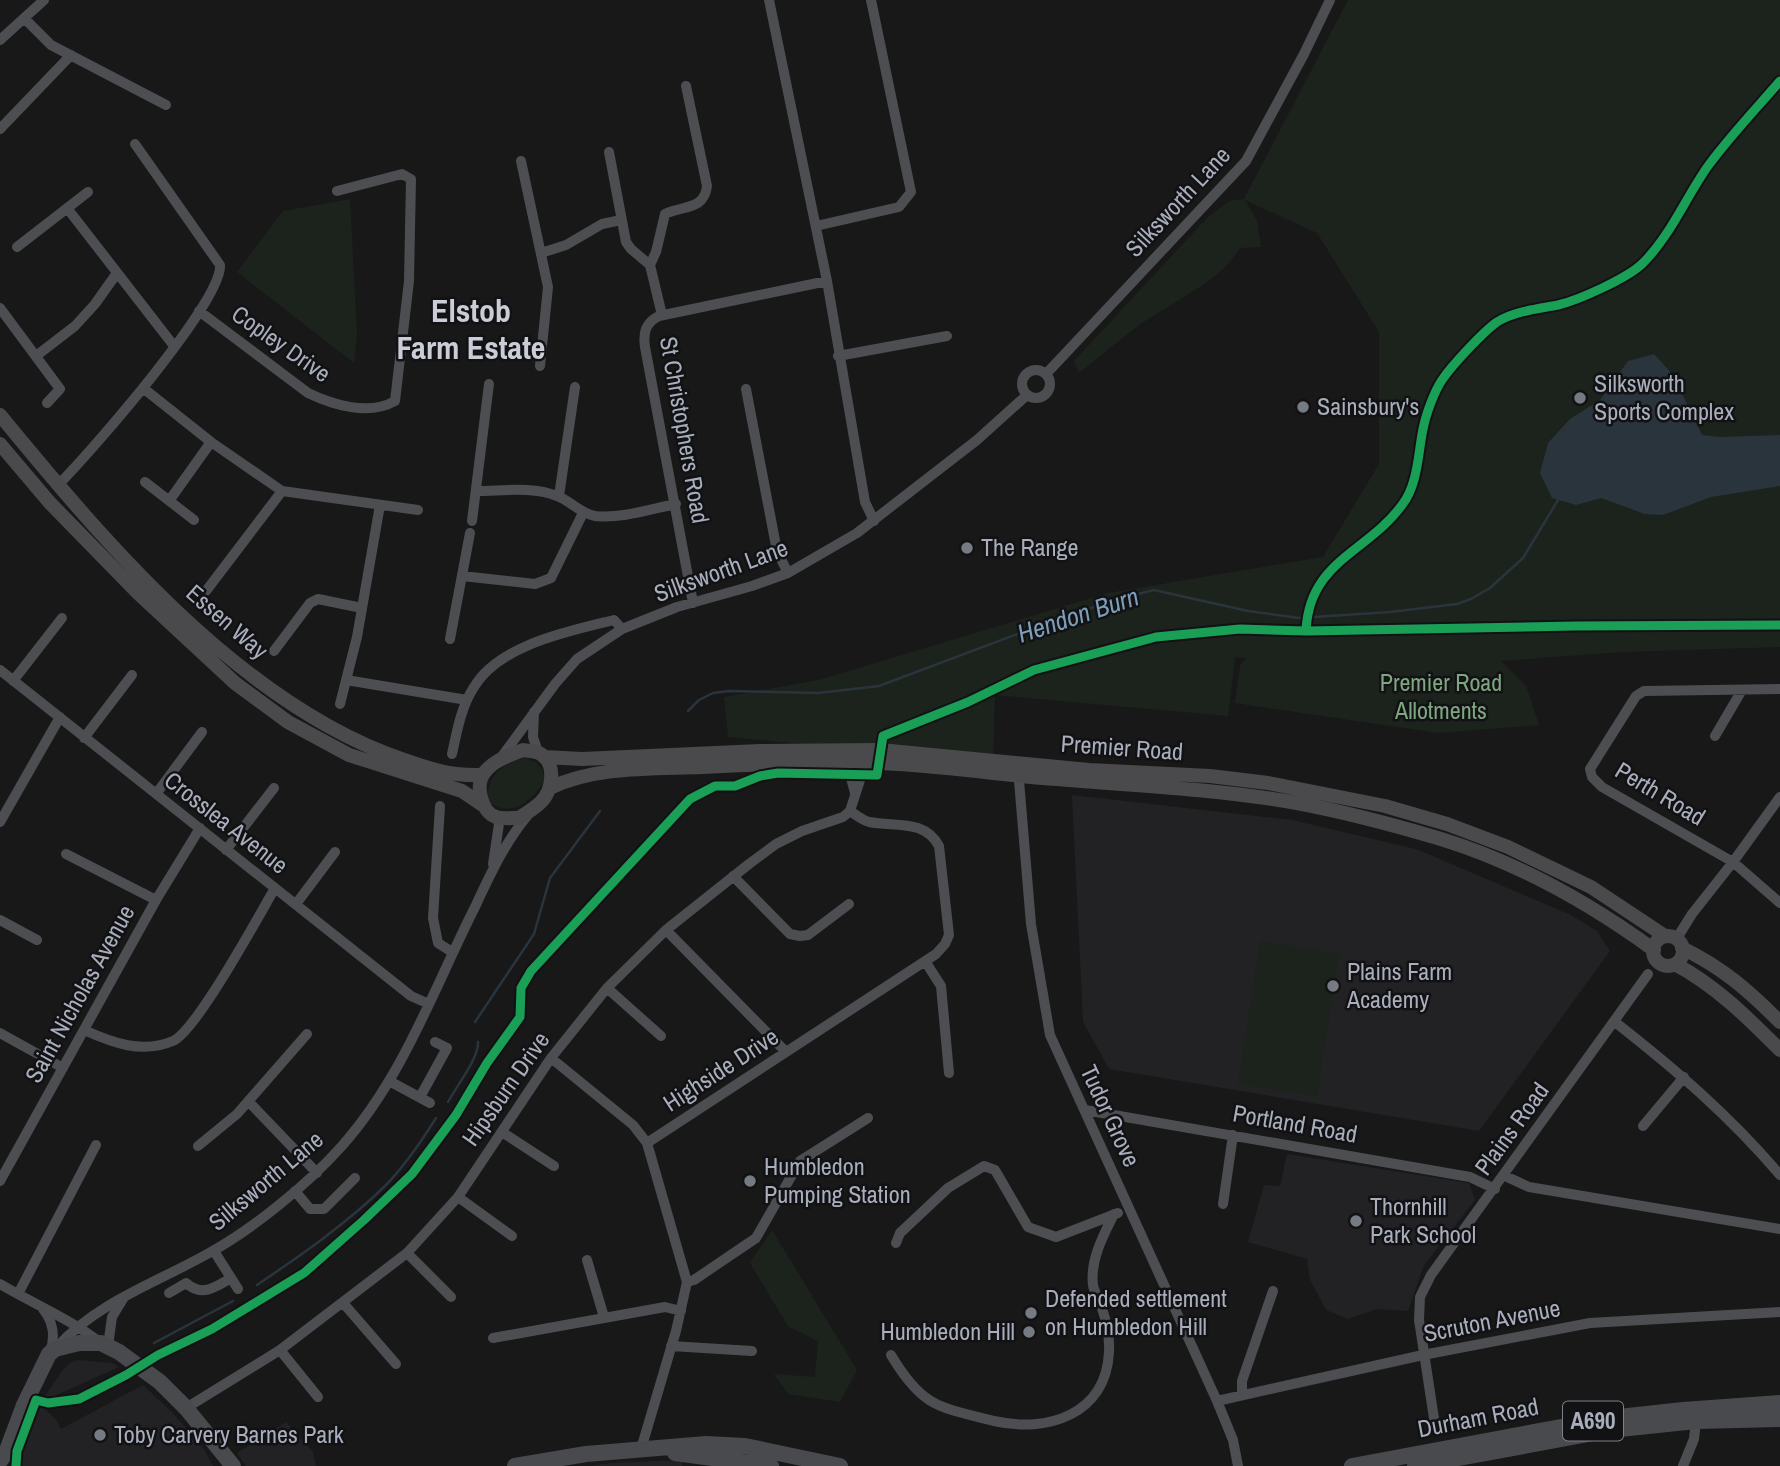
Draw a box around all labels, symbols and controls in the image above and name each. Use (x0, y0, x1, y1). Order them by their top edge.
street label: Silksworth Lane (1118, 139, 1237, 263)
district label: Elstob Farm Estate (397, 289, 545, 369)
street label: Copley Drive (226, 297, 337, 389)
street label: St Christophers Road (653, 334, 717, 526)
place label: Silksworth Sports Complex (1594, 367, 1734, 427)
place label: Sainsbury's (1317, 390, 1419, 422)
marker: Silksworth Sports Complex (1572, 390, 1588, 406)
marker: Sainsbury's (1295, 399, 1311, 415)
street label: Silksworth Lane (649, 531, 792, 609)
place label: The Range (981, 531, 1078, 563)
marker: The Range (959, 540, 975, 556)
street label: Essen Way (180, 577, 276, 666)
water label: Hendon Burn (1013, 578, 1143, 651)
park label: Premier Road Allotments (1380, 666, 1502, 726)
street label: Premier Road (1060, 727, 1184, 767)
street label: Perth Road (1610, 754, 1711, 832)
street label: Crosslea Avenue (158, 764, 295, 881)
street label: Saint Nicholas Avenue (17, 899, 141, 1088)
place label: Plains Farm Academy (1346, 955, 1452, 1015)
marker: Plains Farm Academy (1325, 978, 1341, 994)
street label: Highside Drive (657, 1020, 784, 1118)
street label: Hipsburn Drive (454, 1025, 556, 1152)
street label: Tudor Grove (1073, 1060, 1148, 1172)
street label: Plains Road (1467, 1076, 1556, 1181)
street label: Portland Road (1230, 1096, 1360, 1150)
street label: Silksworth Lane (201, 1123, 329, 1237)
place label: Humbledon Pumping Station (764, 1150, 911, 1210)
marker: Humbledon Pumping Station (742, 1173, 758, 1189)
place label: Thornhill Park School (1370, 1190, 1476, 1250)
marker: Thornhill Park School (1348, 1213, 1364, 1229)
place label: Defended settlement on Humbledon Hill (1045, 1282, 1227, 1342)
street label: Scruton Avenue (1421, 1291, 1563, 1349)
marker: Defended settlement on Humbledon Hill (1023, 1305, 1039, 1321)
place label: Humbledon Hill (880, 1315, 1015, 1347)
marker: Humbledon Hill (1021, 1324, 1037, 1340)
street label: Durham Road (1415, 1390, 1541, 1444)
road number: A690 (1563, 1402, 1623, 1440)
place label: Toby Carvery Barnes Park (114, 1418, 344, 1450)
marker: Toby Carvery Barnes Park (92, 1427, 108, 1443)

